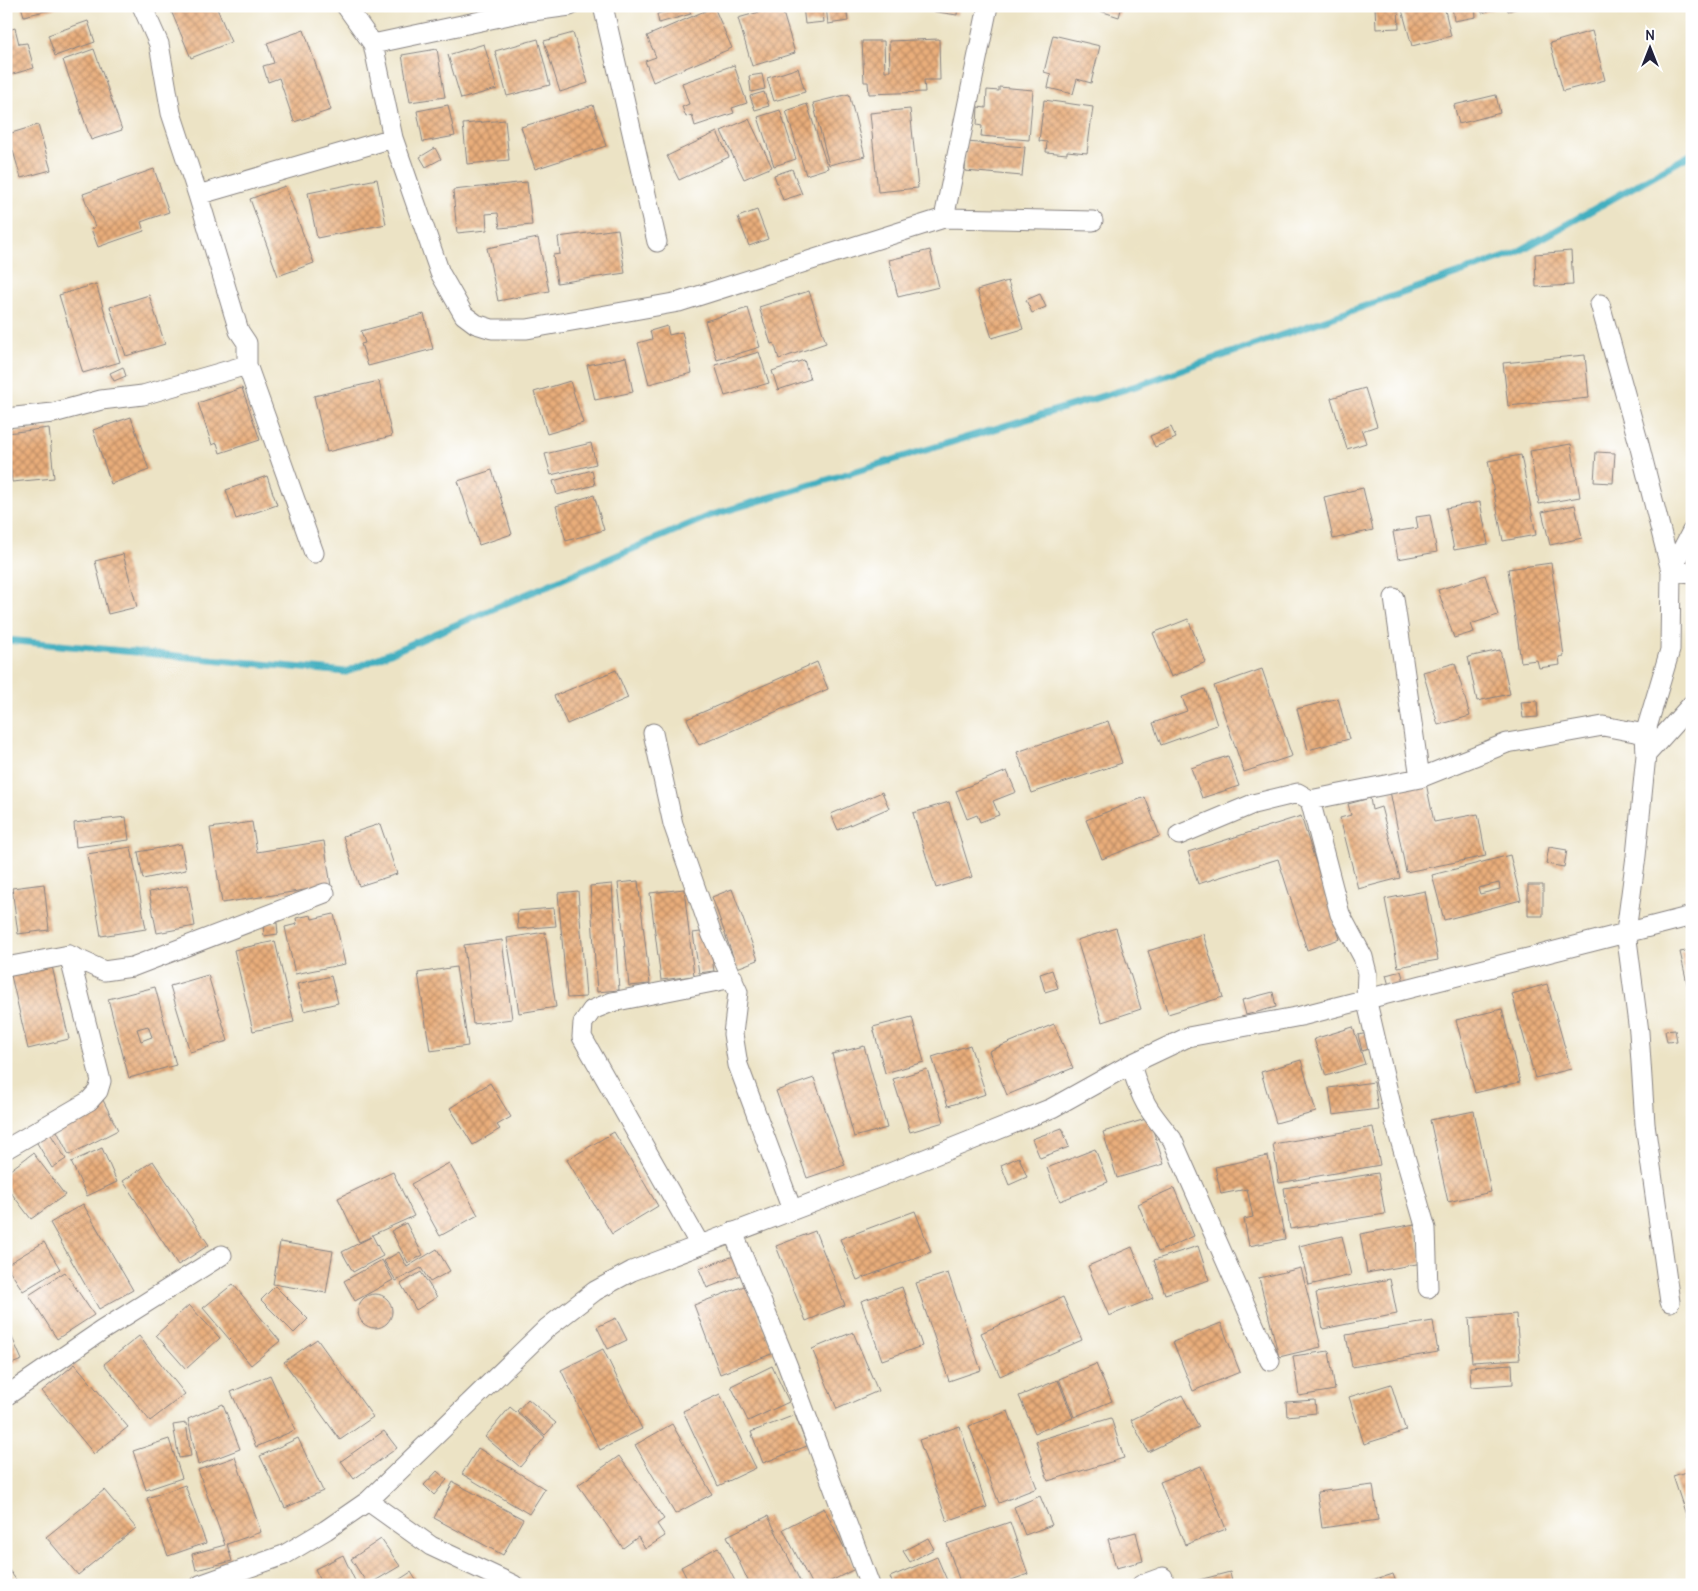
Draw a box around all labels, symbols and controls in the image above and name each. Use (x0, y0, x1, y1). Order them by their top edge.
north arrow (1626, 22, 1676, 72)
text: N (1645, 26, 1655, 44)

